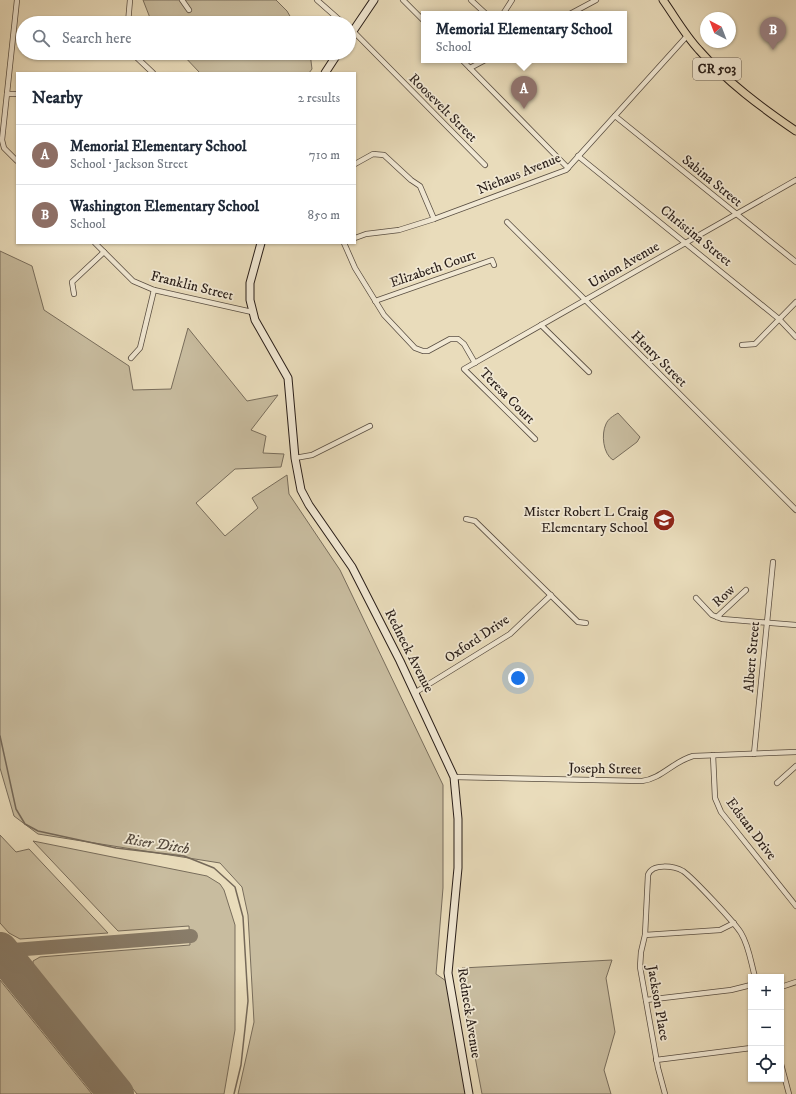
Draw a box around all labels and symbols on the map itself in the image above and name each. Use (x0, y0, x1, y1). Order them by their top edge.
north arrow (700, 12, 736, 48)
pin: B (760, 17, 786, 50)
road number: CR 503 (693, 58, 741, 80)
street label: Roosevelt Street (405, 70, 482, 147)
pin: A (511, 76, 537, 109)
street label: Niehaus Avenue (475, 149, 564, 199)
street label: Sabina Street (678, 151, 746, 211)
street label: Christina Street (656, 201, 736, 271)
street label: Union Avenue (585, 237, 663, 293)
street label: Elizabeth Court (388, 246, 479, 292)
street label: Franklin Street (149, 267, 236, 305)
street label: Henry Street (627, 327, 691, 391)
street label: Teresa Court (475, 364, 539, 428)
place label: Mister Robert L Craig Elementary School (523, 503, 649, 537)
school or university icon: Mister Robert L Craig Elementary School (651, 507, 677, 533)
street label: Row (709, 581, 739, 611)
street label: Redneck Avenue (380, 606, 438, 696)
street label: Oxford Drive (441, 611, 513, 667)
street label: Albert Street (740, 620, 764, 693)
your location (508, 668, 528, 688)
street label: Joseph Street (566, 759, 642, 779)
street label: Edstan Drive (722, 794, 780, 864)
water label: Riser Ditch (122, 829, 191, 859)
street label: Jackson Place (642, 962, 674, 1042)
street label: Redneck Avenue (453, 966, 485, 1060)

